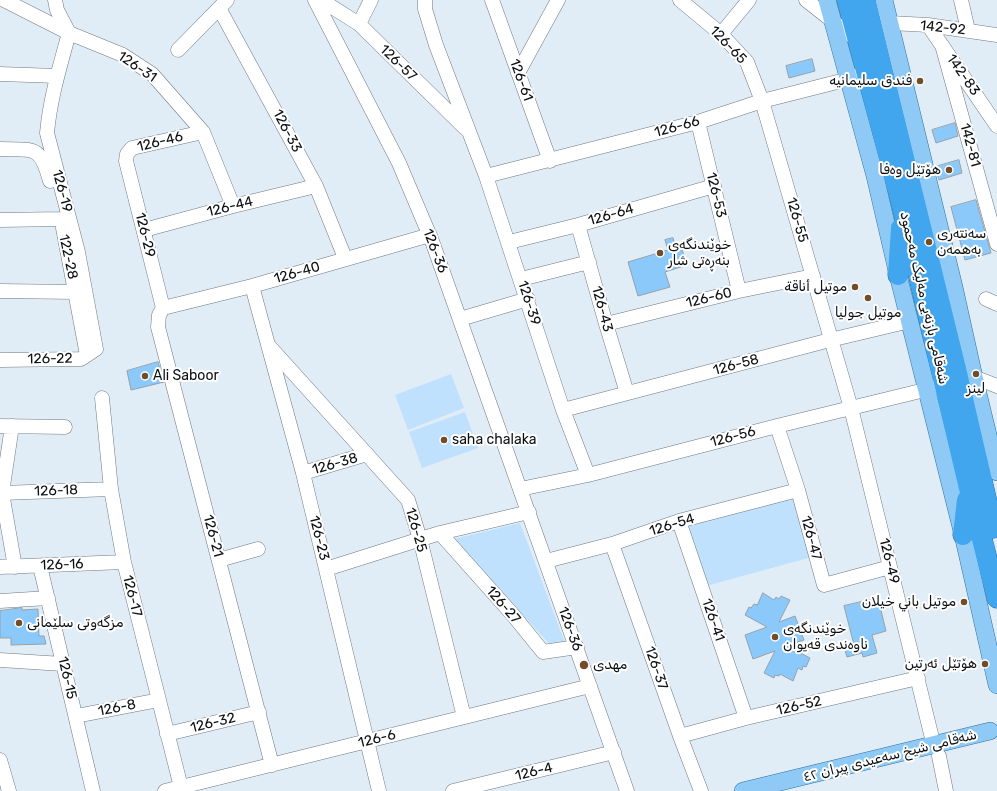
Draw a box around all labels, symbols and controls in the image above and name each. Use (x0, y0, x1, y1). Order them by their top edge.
street label: 142-92 (919, 17, 967, 39)
street label: 126-65 (706, 23, 750, 67)
street label: 126-57 (376, 41, 420, 85)
street label: 126-31 (114, 48, 160, 86)
street label: 142-83 (943, 51, 983, 99)
street label: 126-61 (506, 57, 536, 103)
place label: فندق سليمانيه (829, 73, 912, 89)
marker: فندق سليمانيه (915, 76, 925, 86)
street label: 126-33 (269, 107, 305, 155)
street label: 126-66 (652, 113, 702, 141)
street label: 142-81 (956, 121, 984, 169)
street label: 126-46 (135, 128, 185, 156)
place label: هۆتێل وەفا (879, 162, 941, 178)
marker: هۆتێل وەفا (944, 165, 954, 175)
street label: 126-19 (48, 168, 76, 214)
street label: 126-53 (702, 171, 730, 219)
street label: 126-44 (205, 193, 255, 221)
street label: 126-55 (783, 196, 811, 244)
street label: 126-64 (586, 201, 636, 229)
street label: شەقامی بازنەیی مەلیک مەحمود (896, 210, 952, 386)
street label: 126-29 (131, 211, 159, 259)
place label: سەنتەری بەهمەن (937, 226, 986, 258)
street label: 126-36 (419, 227, 451, 275)
street label: 122-28 (55, 233, 81, 281)
place label: خوێندنگەی بنەڕەتی شار (668, 237, 731, 270)
marker: سەنتەری بەهمەن (924, 237, 934, 247)
marker: خوێندنگەی بنەڕەتی شار (655, 248, 665, 258)
street label: 126-40 (272, 258, 322, 288)
street label: 126-39 (514, 279, 544, 327)
place label: موتيل أناقة (784, 279, 847, 295)
marker: موتيل أناقة (850, 282, 860, 292)
street label: 126-43 (588, 284, 616, 334)
street label: 126-60 (684, 284, 734, 312)
marker: موتيل جوليا (863, 293, 873, 303)
place label: موتيل جوليا (835, 305, 901, 321)
street label: 126-22 (27, 350, 73, 368)
street label: 126-58 (711, 351, 761, 379)
place label: Ali Saboor (153, 368, 219, 384)
marker: لينز (971, 369, 981, 379)
marker: Ali Saboor (140, 371, 150, 381)
place label: لينز (967, 381, 985, 397)
street label: 126-56 (709, 423, 757, 451)
place label: saha chalaka (452, 432, 536, 448)
marker: saha chalaka (439, 435, 449, 445)
street label: 126-38 (310, 450, 360, 478)
street label: 126-18 (34, 482, 78, 500)
street label: 126-25 (402, 506, 430, 554)
street label: 126-54 (647, 510, 697, 540)
street label: 126-21 (199, 513, 227, 559)
street label: 126-23 (305, 514, 333, 562)
street label: 126-47 (797, 514, 825, 562)
street label: 126-49 (875, 537, 903, 585)
street label: 126-16 (40, 556, 84, 574)
street label: 126-17 (119, 574, 145, 618)
street label: 126-27 (482, 583, 524, 627)
place label: موتيل باني خيلان (862, 594, 956, 610)
street label: 126-41 (698, 597, 728, 643)
marker: موتيل باني خيلان (959, 597, 969, 607)
street label: 126-36 (554, 605, 586, 653)
place label: مزگەوتی سلێمانی (27, 615, 123, 631)
marker: مزگەوتی سلێمانی (14, 618, 24, 628)
place label: خوێندنگەی ناوەندی قەیوان (783, 621, 868, 654)
marker: خوێندنگەی ناوەندی قەیوان (770, 632, 780, 642)
street label: 126-37 (641, 644, 671, 692)
street label: 126-15 (54, 655, 80, 701)
place label: هۆتێل ئەرتین (905, 656, 977, 672)
place label: مهدی (593, 657, 627, 673)
marker: مهدی (578, 659, 590, 671)
marker: هۆتێل ئەرتین (980, 659, 990, 669)
street label: 126-52 (775, 693, 823, 719)
street label: 126-8 (97, 696, 137, 720)
street label: 126-32 (189, 709, 237, 737)
street label: 126-6 (357, 726, 397, 752)
street label: شەقامی شیخ سەعیدی پیران ٤٢ (802, 726, 978, 786)
street label: 126-4 (513, 759, 555, 785)

